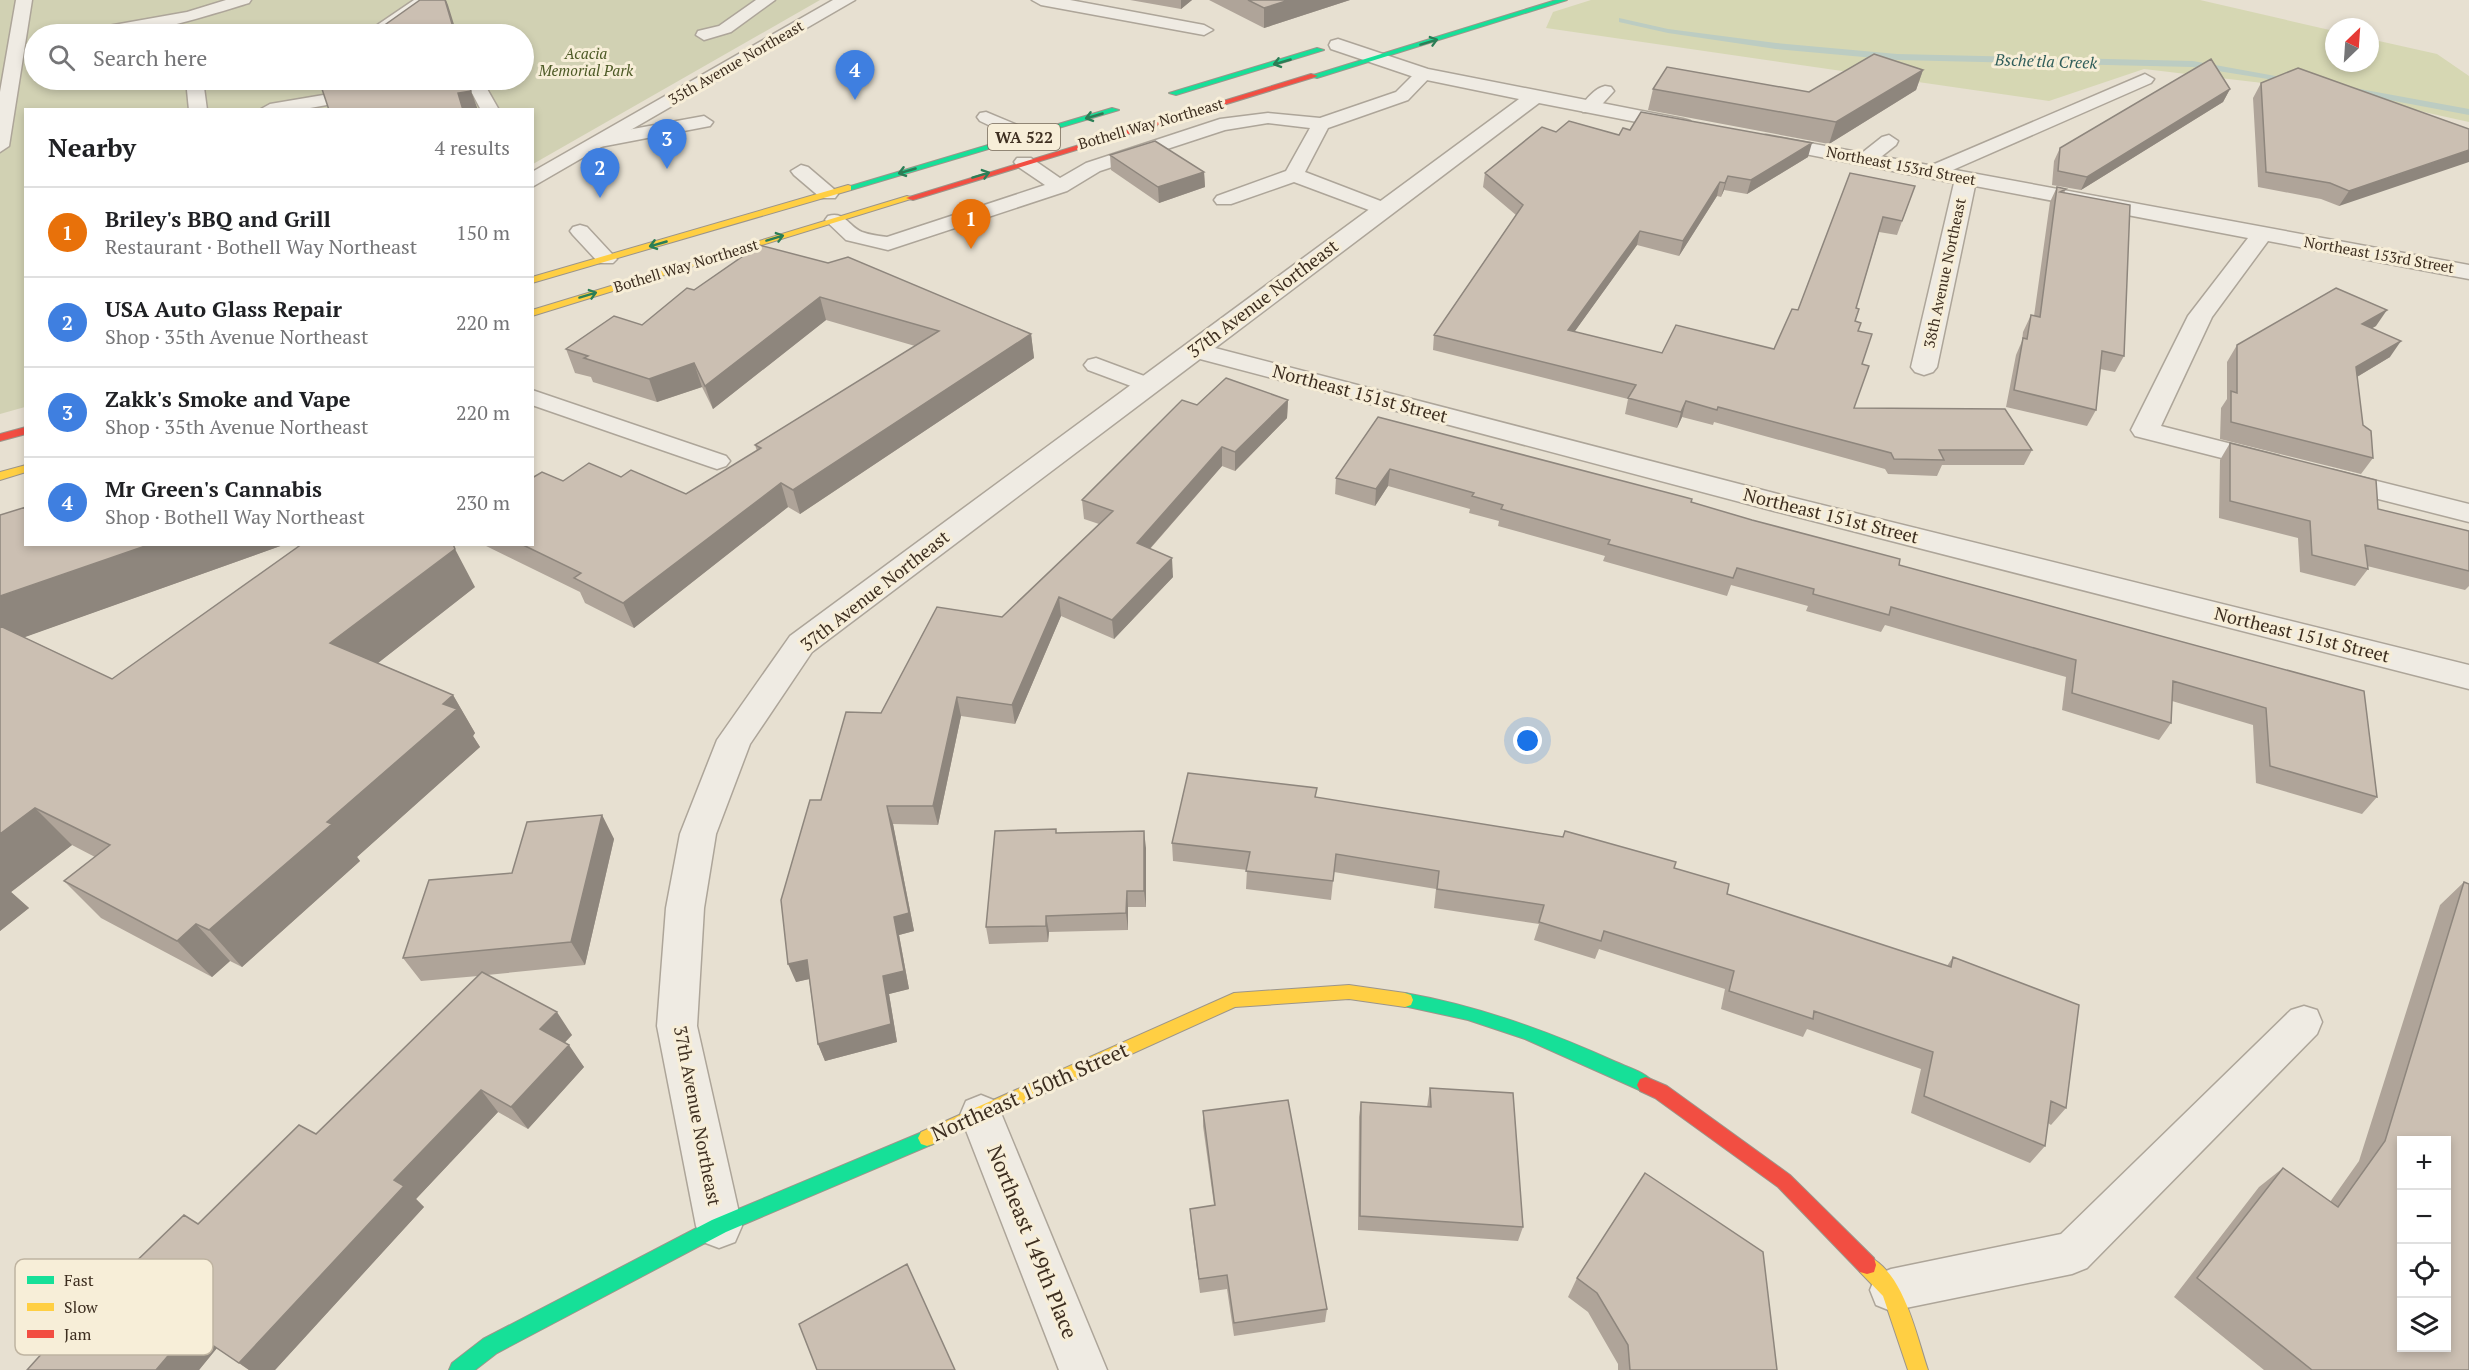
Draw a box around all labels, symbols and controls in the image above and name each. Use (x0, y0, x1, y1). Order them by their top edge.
street label: 35th Avenue Northeast (664, 15, 807, 109)
north arrow (2325, 18, 2379, 72)
search box (24, 24, 534, 90)
one-way arrow (1419, 35, 1438, 46)
icon: search (45, 41, 78, 74)
text: Search here (93, 43, 207, 72)
park label: Acacia Memorial Park (538, 43, 634, 80)
water label: Bsche'tla Creek (1993, 48, 2098, 74)
pin: 4 (836, 51, 874, 100)
one-way arrow (1272, 56, 1291, 68)
street label: Bothell Way Northeast (1076, 93, 1226, 153)
one-way arrow (1085, 111, 1104, 122)
pin: 3 (648, 120, 686, 169)
road number: WA 522 (988, 124, 1060, 150)
text: Nearby (48, 130, 136, 164)
text: 4 results (435, 134, 510, 161)
street label: Northeast 153rd Street (1825, 141, 1978, 189)
pin: 2 (580, 148, 620, 198)
one-way arrow (898, 166, 917, 177)
one-way arrow (971, 169, 990, 180)
street label: 38th Avenue Northeast (1918, 195, 1970, 350)
pin: 1 (952, 200, 990, 249)
text: Briley's BBQ and Grill (105, 204, 331, 233)
text: 1 (62, 219, 73, 246)
text: 150 m (456, 219, 510, 246)
street label: Northeast 153rd Street (2303, 231, 2456, 277)
one-way arrow (765, 232, 784, 243)
text: Restaurant · Bothell Way Northeast (105, 233, 417, 260)
street label: Bothell Way Northeast (611, 233, 761, 297)
street label: 37th Avenue Northeast (1182, 233, 1343, 363)
one-way arrow (649, 239, 668, 250)
one-way arrow (578, 289, 597, 300)
text: USA Auto Glass Repair (105, 294, 342, 323)
text: 2 (62, 309, 73, 336)
text: 220 m (456, 309, 510, 336)
text: Shop · 35th Avenue Northeast (105, 323, 368, 350)
street label: Northeast 151st Street (1270, 358, 1451, 428)
text: Zakk's Smoke and Vape (105, 384, 351, 413)
text: 3 (62, 399, 73, 426)
text: 220 m (456, 399, 510, 426)
text: Shop · 35th Avenue Northeast (105, 413, 368, 440)
text: Mr Green's Cannabis (105, 474, 322, 503)
street label: Northeast 151st Street (1741, 482, 1922, 549)
text: 4 (62, 489, 73, 516)
text: 230 m (456, 489, 510, 516)
text: Shop · Bothell Way Northeast (105, 503, 365, 530)
street label: 37th Avenue Northeast (795, 524, 954, 656)
street label: Northeast 151st Street (2212, 601, 2393, 668)
your location (1513, 726, 1542, 755)
street label: 37th Avenue Northeast (669, 1024, 727, 1208)
street label: Northeast 150th Street (927, 1035, 1133, 1147)
map controls (2397, 1136, 2451, 1352)
button: + (2397, 1136, 2451, 1190)
street label: Northeast 149th Place (981, 1141, 1085, 1343)
button: − (2397, 1190, 2451, 1244)
button: locate (2397, 1244, 2451, 1298)
legend (15, 1259, 213, 1355)
text: Fast (64, 1269, 94, 1291)
text: Slow (64, 1296, 98, 1318)
button: layers (2397, 1298, 2451, 1352)
text: Jam (64, 1323, 92, 1345)

